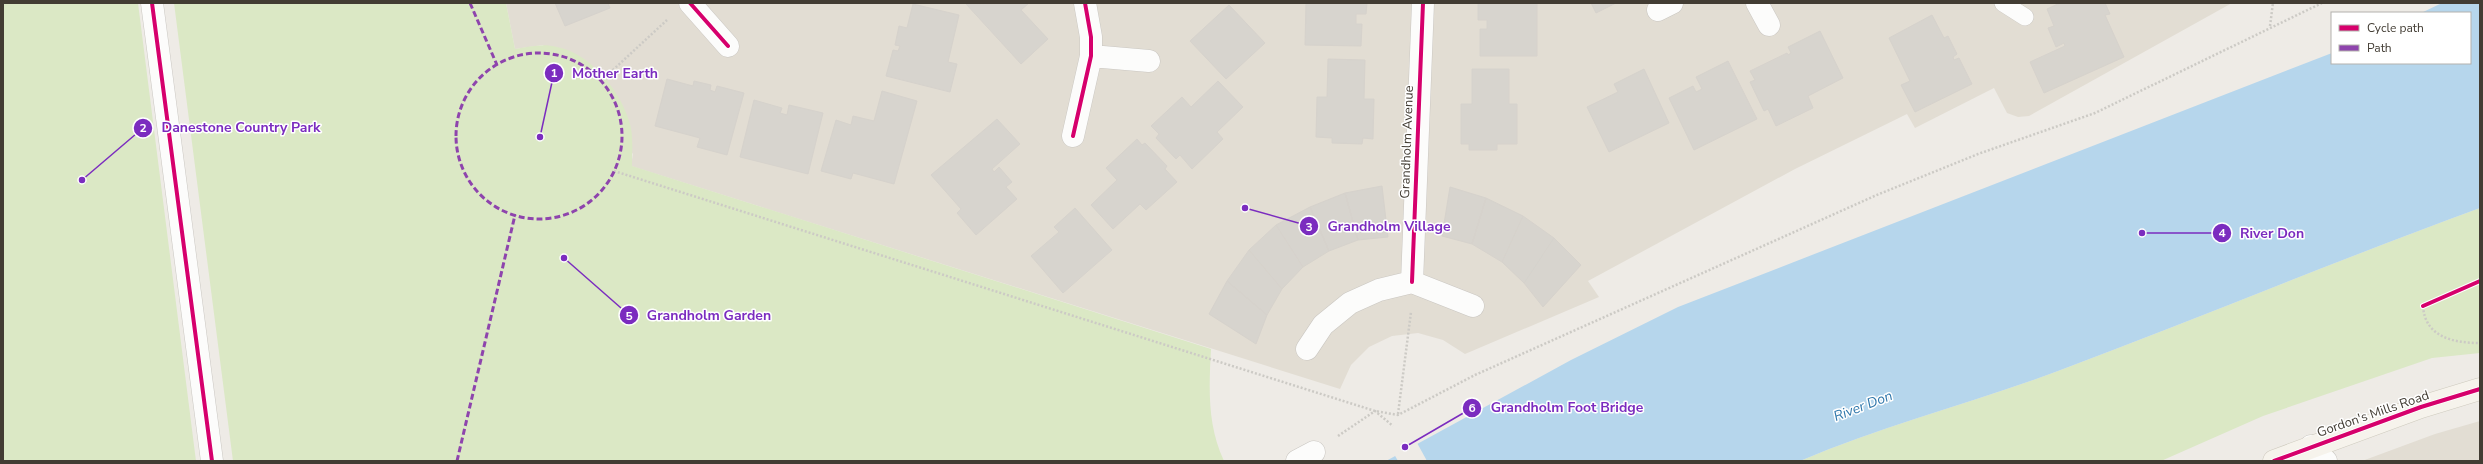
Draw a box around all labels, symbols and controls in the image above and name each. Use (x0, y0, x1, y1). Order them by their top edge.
legend (2331, 12, 2471, 64)
text: Cycle path (2367, 20, 2424, 36)
text: Path (2367, 40, 2392, 56)
callout: Mother Earth (544, 60, 666, 86)
text: Mother Earth (572, 64, 658, 83)
text: 1 (550, 65, 558, 81)
street label: Grandholm Avenue (1396, 85, 1418, 199)
callout: Danestone Country Park (133, 115, 328, 141)
text: Danestone Country Park (161, 118, 321, 137)
text: 2 (139, 120, 147, 136)
callout: Grandholm Village (1299, 213, 1458, 239)
text: Grandholm Village (1328, 217, 1451, 236)
text: 3 (1305, 219, 1313, 235)
callout: River Don (2212, 220, 2312, 246)
text: River Don (2240, 224, 2304, 243)
text: 4 (2218, 225, 2226, 241)
callout: Grandholm Garden (619, 302, 779, 328)
text: Grandholm Garden (647, 306, 771, 325)
text: 5 (625, 308, 633, 324)
water label: River Don (1831, 386, 1895, 426)
street label: Gordon's Mills Road (2315, 386, 2431, 442)
callout: Grandholm Foot Bridge (1462, 395, 1651, 421)
text: Grandholm Foot Bridge (1491, 398, 1644, 417)
text: 6 (1468, 400, 1476, 416)

